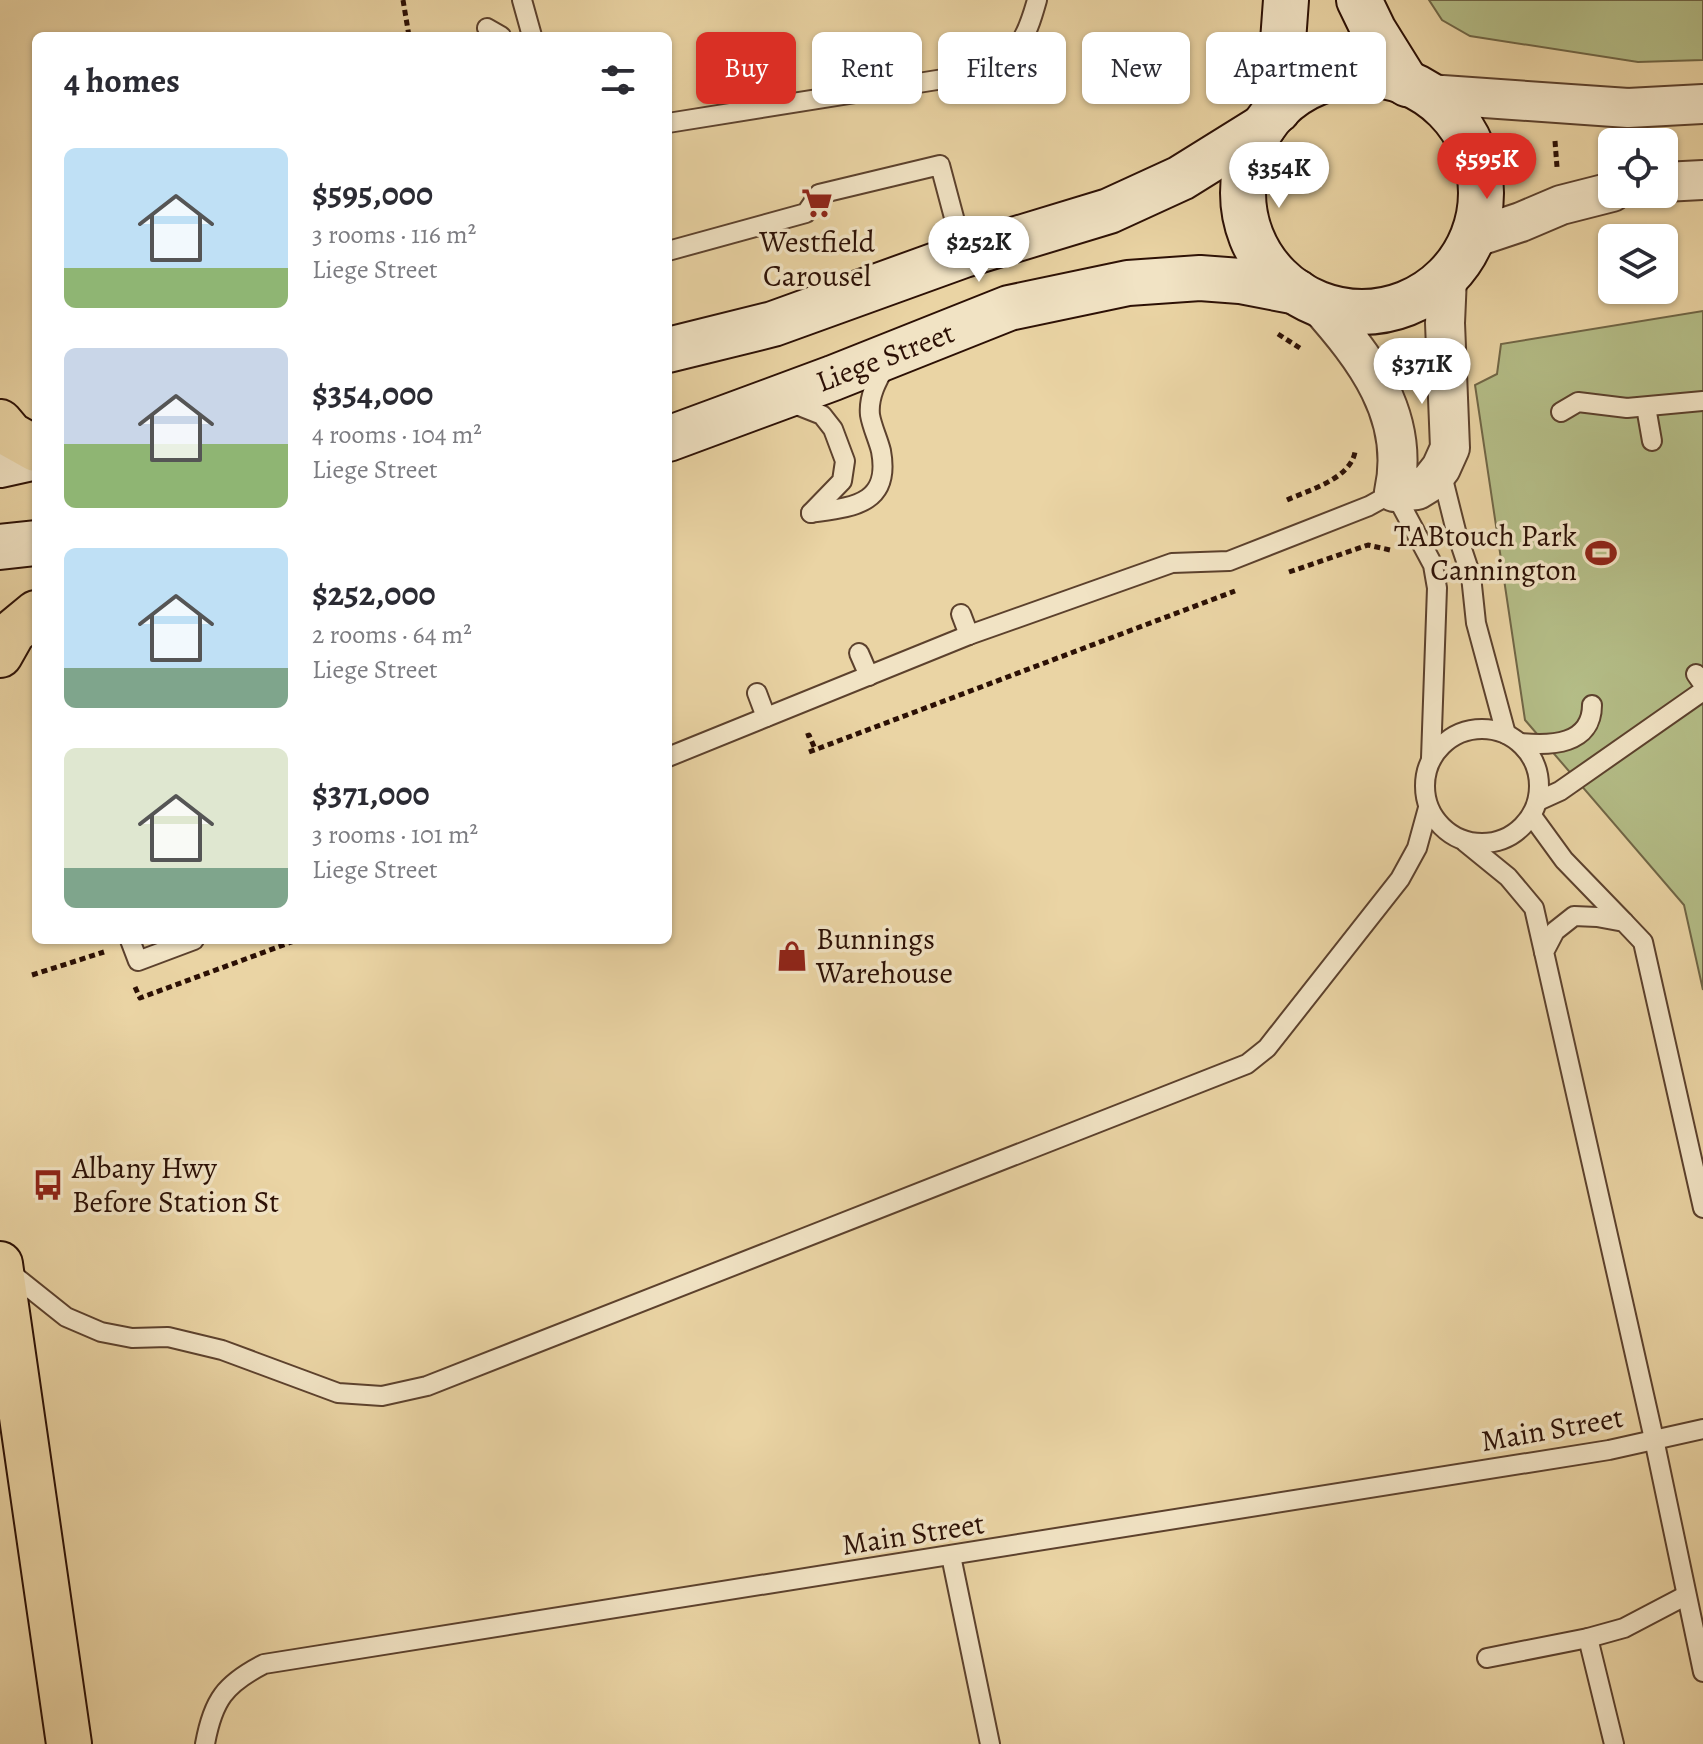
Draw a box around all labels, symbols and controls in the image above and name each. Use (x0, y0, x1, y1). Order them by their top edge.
chip: Buy (696, 32, 796, 104)
chip: Rent (812, 32, 922, 104)
chip: Filters (938, 32, 1066, 104)
chip: New (1082, 32, 1190, 104)
chip: Apartment (1206, 32, 1386, 104)
text: 4 homes (64, 57, 180, 104)
icon: filters (596, 58, 640, 102)
map controls (1598, 128, 1678, 304)
button: locate (1598, 128, 1678, 208)
pin: $595K (1431, 133, 1543, 201)
text: $595K (1455, 141, 1519, 176)
pin: $354K (1223, 142, 1335, 210)
text: $354K (1247, 150, 1311, 185)
text: $595,000 (312, 170, 433, 217)
icon: home (128, 180, 224, 276)
supermarket icon: Westfield Carousel (800, 186, 834, 220)
pin: $252K (923, 216, 1035, 284)
text: 3 rooms · 116 m² (312, 217, 476, 252)
place label: Westfield Carousel (758, 222, 876, 296)
text: $252K (946, 224, 1012, 259)
button: layers (1598, 224, 1678, 304)
text: Liege Street (312, 252, 438, 287)
street label: Liege Street (810, 312, 960, 402)
pin: $371K (1366, 338, 1478, 406)
text: $371K (1392, 346, 1452, 381)
text: $354,000 (312, 370, 433, 417)
icon: home (128, 380, 224, 476)
text: 4 rooms · 104 m² (312, 417, 482, 452)
text: Liege Street (312, 452, 438, 487)
place label: TABtouch Park Cannington (1394, 516, 1577, 590)
sports icon: TABtouch Park Cannington (1584, 536, 1618, 570)
text: $252,000 (312, 570, 436, 617)
icon: home (128, 580, 224, 676)
text: 2 rooms · 64 m² (312, 617, 472, 652)
text: Liege Street (312, 652, 438, 687)
text: $371,000 (312, 770, 430, 817)
icon: home (128, 780, 224, 876)
text: 3 rooms · 101 m² (312, 817, 478, 852)
text: Liege Street (312, 852, 438, 887)
place label: Bunnings Warehouse (815, 919, 953, 993)
shop icon: Bunnings Warehouse (775, 939, 809, 973)
place label: Albany Hwy Before Station St (71, 1148, 279, 1222)
bus stop icon: Albany Hwy Before Station St (31, 1168, 65, 1202)
street label: Main Street (1478, 1397, 1626, 1461)
street label: Main Street (839, 1503, 987, 1565)

